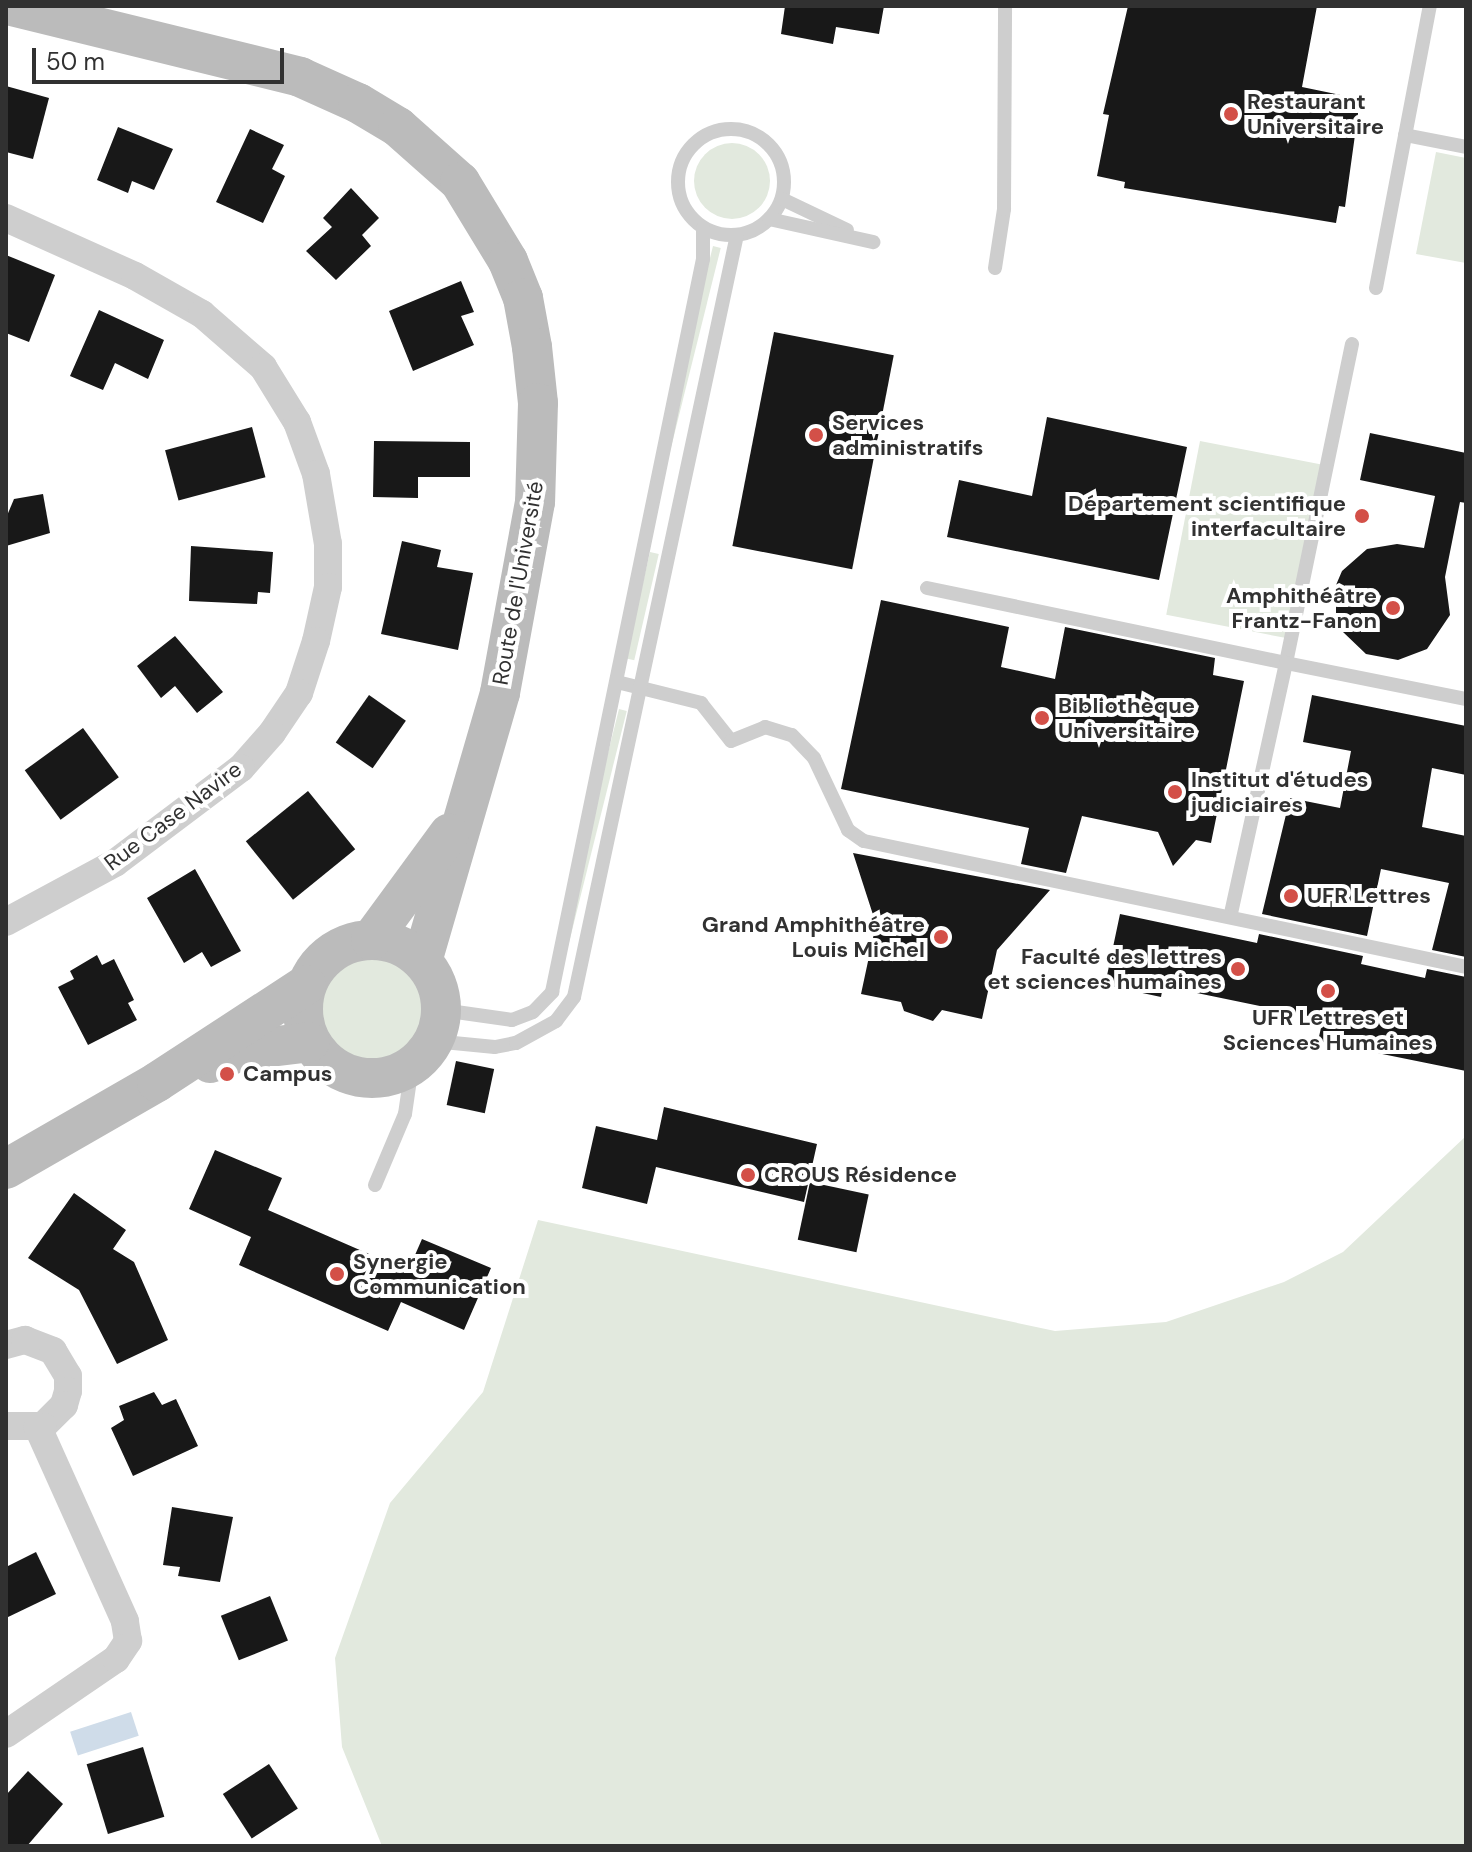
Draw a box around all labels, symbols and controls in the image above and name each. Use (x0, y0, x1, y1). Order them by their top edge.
scale bar (36, 32, 288, 82)
text: 50 m (46, 46, 105, 77)
place label: Restaurant Universitaire (1247, 88, 1384, 140)
marker: Restaurant Universitaire (1222, 105, 1240, 123)
place label: Services administratifs (832, 409, 983, 460)
marker: Services administratifs (807, 426, 825, 444)
street label: Route de l'Université (487, 479, 549, 687)
place label: Département scientifique interfacultaire (1068, 490, 1346, 542)
marker: Département scientifique interfacultaire (1353, 507, 1371, 525)
place label: Amphithéâtre Frantz-Fanon (1226, 582, 1377, 634)
marker: Amphithéâtre Frantz-Fanon (1384, 599, 1402, 617)
place label: Bibliothèque Universitaire (1058, 692, 1195, 744)
marker: Bibliothèque Universitaire (1033, 709, 1051, 727)
street label: Rue Case Navire (99, 756, 247, 876)
place label: Institut d'études judiciaires (1191, 766, 1368, 818)
marker: Institut d'études judiciaires (1166, 783, 1184, 801)
place label: UFR Lettres (1307, 883, 1431, 909)
marker: UFR Lettres (1282, 887, 1300, 905)
place label: Grand Amphithéâtre Louis Michel (702, 911, 925, 962)
marker: Grand Amphithéâtre Louis Michel (932, 928, 950, 946)
place label: Faculté des lettres et sciences humaines (988, 943, 1222, 994)
marker: Faculté des lettres et sciences humaines (1229, 960, 1247, 978)
marker: UFR Lettres et Sciences Humaines (1319, 982, 1337, 1000)
place label: UFR Lettres et Sciences Humaines (1223, 1004, 1433, 1056)
place label: Campus (243, 1061, 332, 1087)
marker: Campus (218, 1065, 236, 1083)
place label: CROUS Résidence (764, 1162, 957, 1188)
marker: CROUS Résidence (739, 1166, 757, 1184)
place label: Synergie Communication (353, 1248, 526, 1300)
marker: Synergie Communication (328, 1265, 346, 1283)

